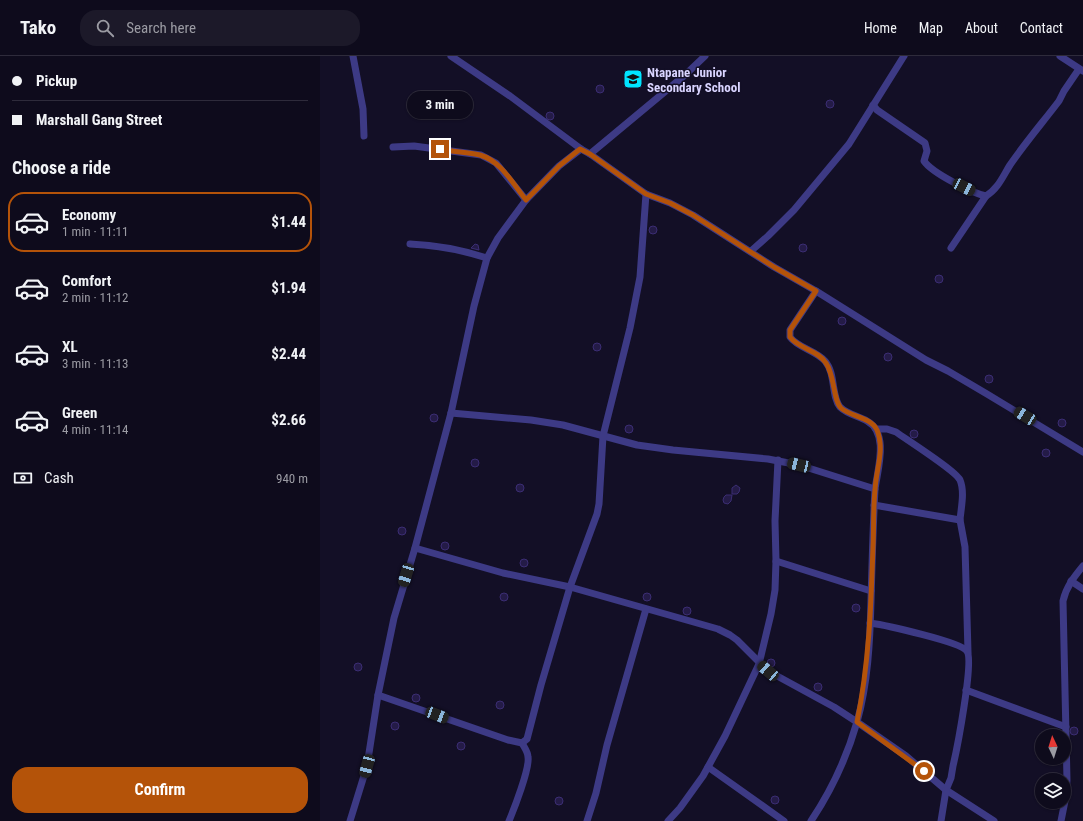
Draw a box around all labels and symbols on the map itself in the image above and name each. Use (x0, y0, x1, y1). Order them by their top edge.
place label: Ntapane Junior Secondary School (647, 65, 740, 95)
school or university icon: Ntapane Junior Secondary School (622, 68, 644, 90)
callout: 3 min (407, 91, 473, 119)
route end (431, 140, 449, 158)
car (951, 176, 977, 198)
car (1012, 405, 1038, 427)
car (786, 456, 812, 474)
car (397, 562, 415, 588)
car (755, 659, 781, 683)
car (424, 705, 450, 725)
north arrow (1035, 729, 1071, 765)
car (358, 753, 376, 779)
route start (915, 762, 933, 780)

